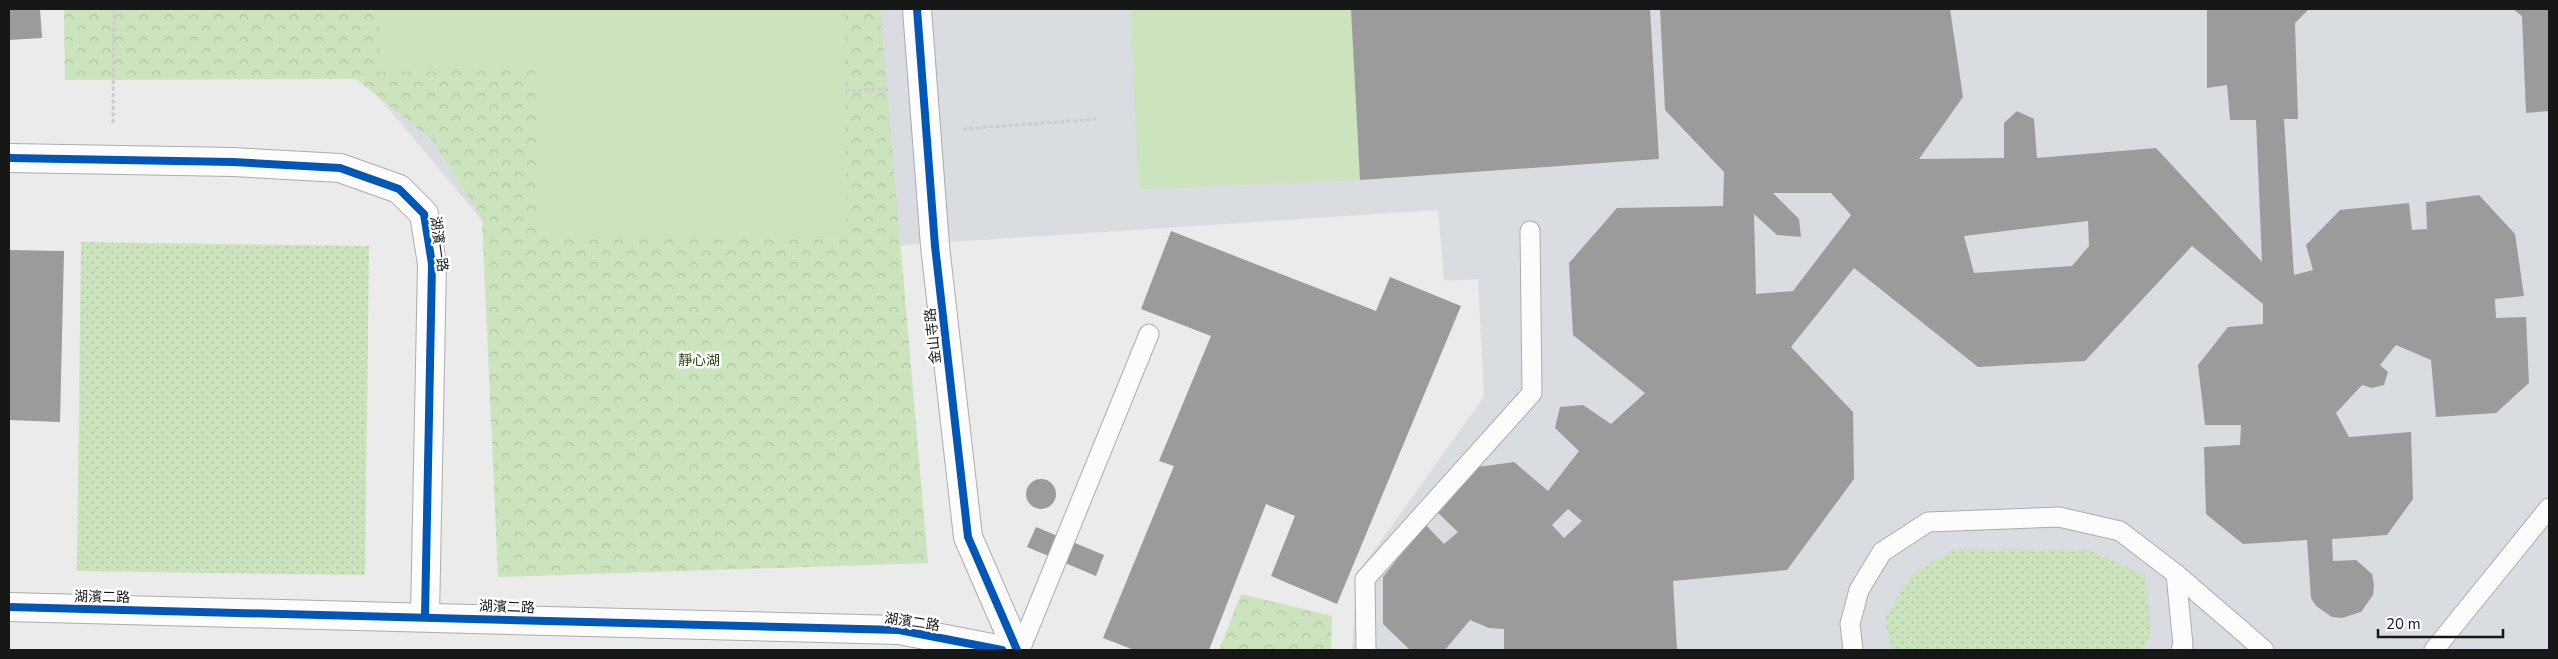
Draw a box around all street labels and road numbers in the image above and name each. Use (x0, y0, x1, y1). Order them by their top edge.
street label: 湖濱一路 (426, 215, 452, 273)
street label: 金山寺路 (921, 307, 945, 365)
street label: 湖濱二路 (74, 587, 130, 607)
street label: 湖濱二路 (479, 597, 535, 617)
street label: 湖濱二路 (883, 609, 941, 635)

